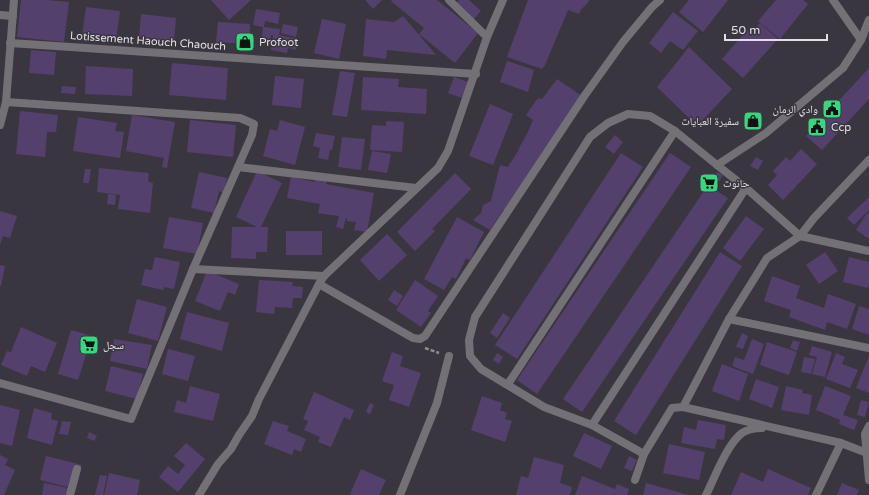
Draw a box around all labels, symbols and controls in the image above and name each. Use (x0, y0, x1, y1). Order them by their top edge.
scale bar (725, 16, 827, 42)
text: 50 m (731, 23, 760, 37)
street label: Lotissement Haouch Chaouch (70, 29, 226, 53)
shop icon: Profoot (234, 31, 256, 53)
place label: Profoot (259, 36, 298, 49)
public building icon: وادي الرمان (821, 98, 843, 120)
place label: وادي الرمان (772, 103, 818, 117)
shop icon: سفيرة العبايات (742, 110, 764, 132)
place label: سفيرة العبايات (681, 115, 739, 128)
public building icon: Ccp (806, 116, 828, 138)
place label: Ccp (831, 121, 851, 134)
supermarket icon: حانوت (698, 172, 720, 194)
place label: حانوت (723, 177, 749, 190)
supermarket icon: سجل (78, 334, 100, 356)
place label: سجل (103, 339, 124, 352)

